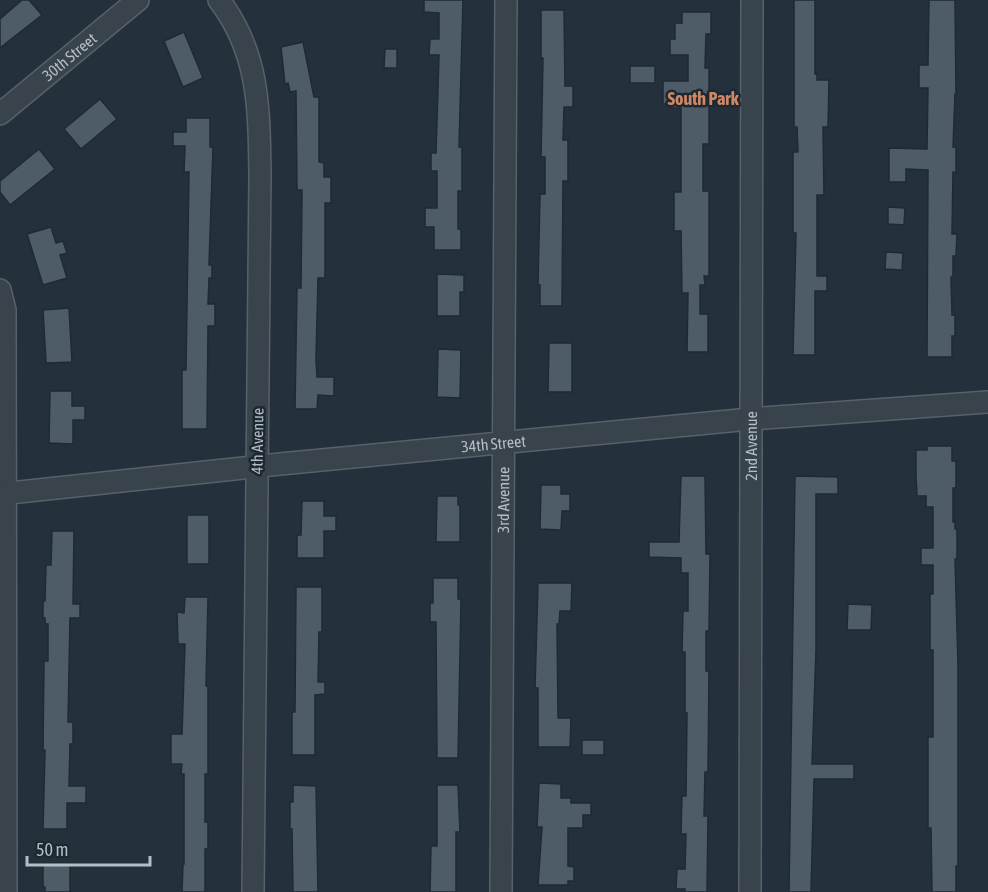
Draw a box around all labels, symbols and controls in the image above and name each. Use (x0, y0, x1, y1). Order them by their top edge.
street label: 30th Street (39, 29, 100, 84)
district label: South Park (667, 88, 740, 109)
street label: 4th Avenue (247, 408, 267, 474)
street label: 2nd Avenue (742, 411, 760, 481)
street label: 34th Street (460, 431, 527, 456)
street label: 3rd Avenue (494, 467, 512, 533)
scale bar (27, 829, 150, 867)
text: 50 m (36, 839, 68, 860)

